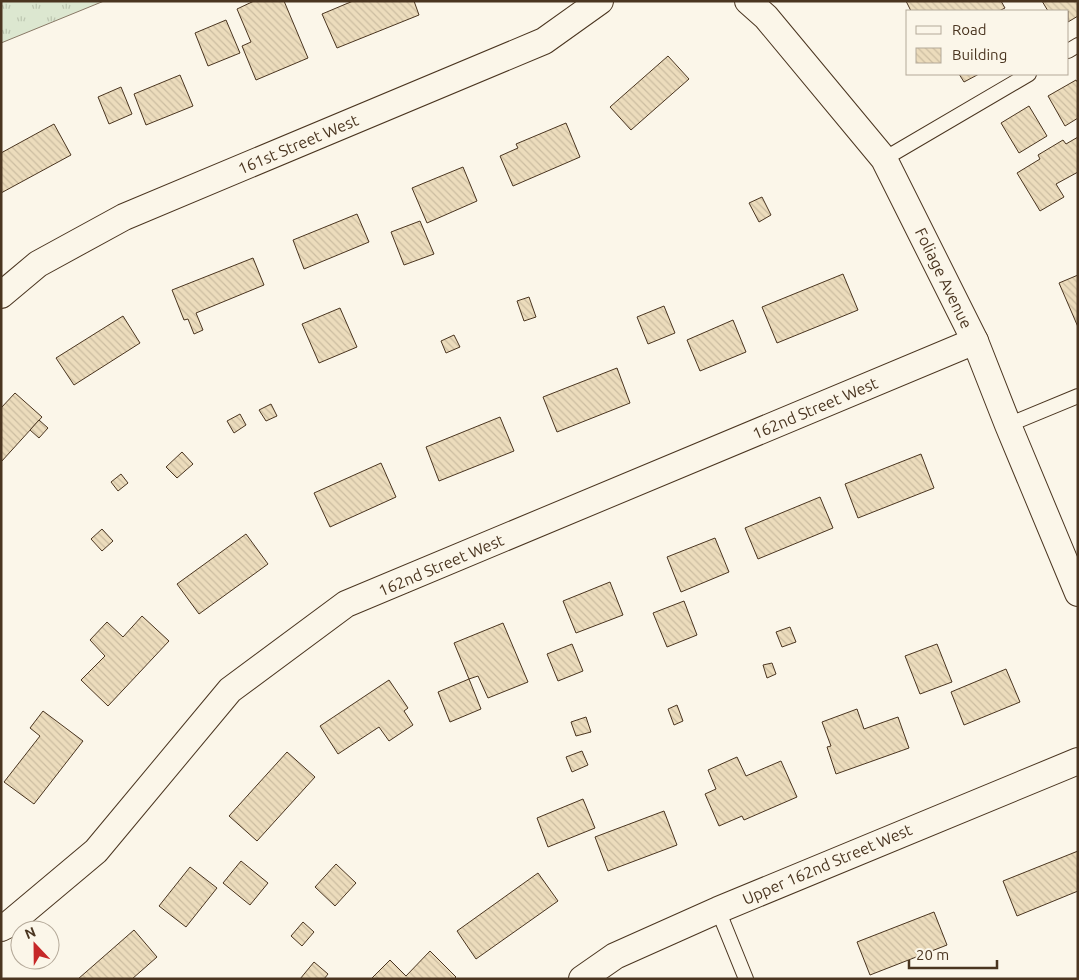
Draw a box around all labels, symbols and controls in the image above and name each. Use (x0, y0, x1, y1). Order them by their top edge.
legend (906, 10, 1069, 75)
text: Road (952, 21, 987, 38)
text: Building (952, 46, 1007, 63)
street label: 161st Street West (235, 110, 362, 177)
street label: Foliage Avenue (912, 225, 976, 331)
street label: 162nd Street West (750, 373, 881, 443)
street label: 162nd Street West (376, 530, 507, 600)
street label: Upper 162nd Street West (740, 820, 915, 908)
north arrow (10, 920, 60, 970)
text: N (22, 924, 38, 942)
scale bar (909, 938, 996, 970)
text: 20 m (916, 946, 949, 963)

